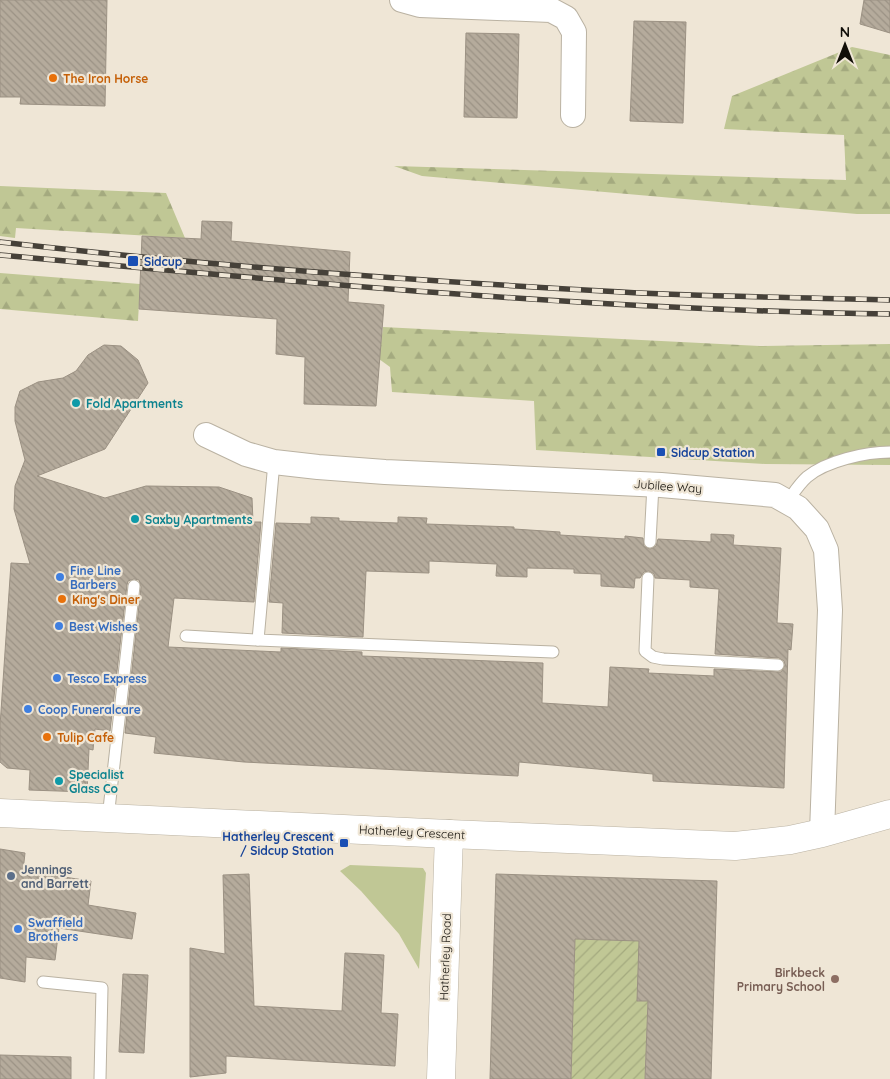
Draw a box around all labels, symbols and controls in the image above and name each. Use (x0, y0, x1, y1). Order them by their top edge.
north arrow (820, 20, 870, 70)
text: N (840, 23, 850, 41)
place label: The Iron Horse (63, 71, 148, 86)
marker: The Iron Horse (47, 72, 59, 84)
marker: Sidcup (126, 254, 140, 268)
place label: Sidcup (144, 254, 183, 269)
place label: Fold Apartments (86, 396, 183, 411)
marker: Fold Apartments (70, 397, 82, 409)
place label: Sidcup Station (671, 445, 755, 460)
marker: Sidcup Station (655, 446, 667, 458)
street label: Jubilee Way (633, 476, 703, 496)
place label: Saxby Apartments (145, 512, 253, 527)
marker: Saxby Apartments (129, 513, 141, 525)
place label: Fine Line Barbers (70, 563, 121, 592)
marker: Fine Line Barbers (54, 571, 66, 583)
place label: King's Diner (72, 592, 140, 607)
marker: King's Diner (56, 593, 68, 605)
place label: Best Wishes (69, 619, 138, 634)
marker: Best Wishes (53, 620, 65, 632)
place label: Tesco Express (67, 671, 147, 686)
marker: Tesco Express (51, 672, 63, 684)
place label: Coop Funeralcare (38, 702, 141, 717)
marker: Coop Funeralcare (22, 703, 34, 715)
place label: Tulip Cafe (57, 730, 114, 745)
marker: Tulip Cafe (41, 731, 53, 743)
place label: Specialist Glass Co (69, 767, 124, 796)
marker: Specialist Glass Co (53, 775, 65, 787)
street label: Hatherley Crescent (359, 822, 465, 842)
place label: Hatherley Crescent / Sidcup Station (222, 829, 334, 858)
marker: Hatherley Crescent / Sidcup Station (338, 837, 350, 849)
place label: Jennings and Barrett (21, 862, 89, 891)
marker: Jennings and Barrett (5, 870, 17, 882)
street label: Hatherley Road (436, 913, 454, 1001)
place label: Swaffield Brothers (28, 915, 83, 944)
marker: Swaffield Brothers (12, 923, 24, 935)
place label: Birkbeck Primary School (737, 965, 825, 994)
marker: Birkbeck Primary School (829, 973, 841, 985)

